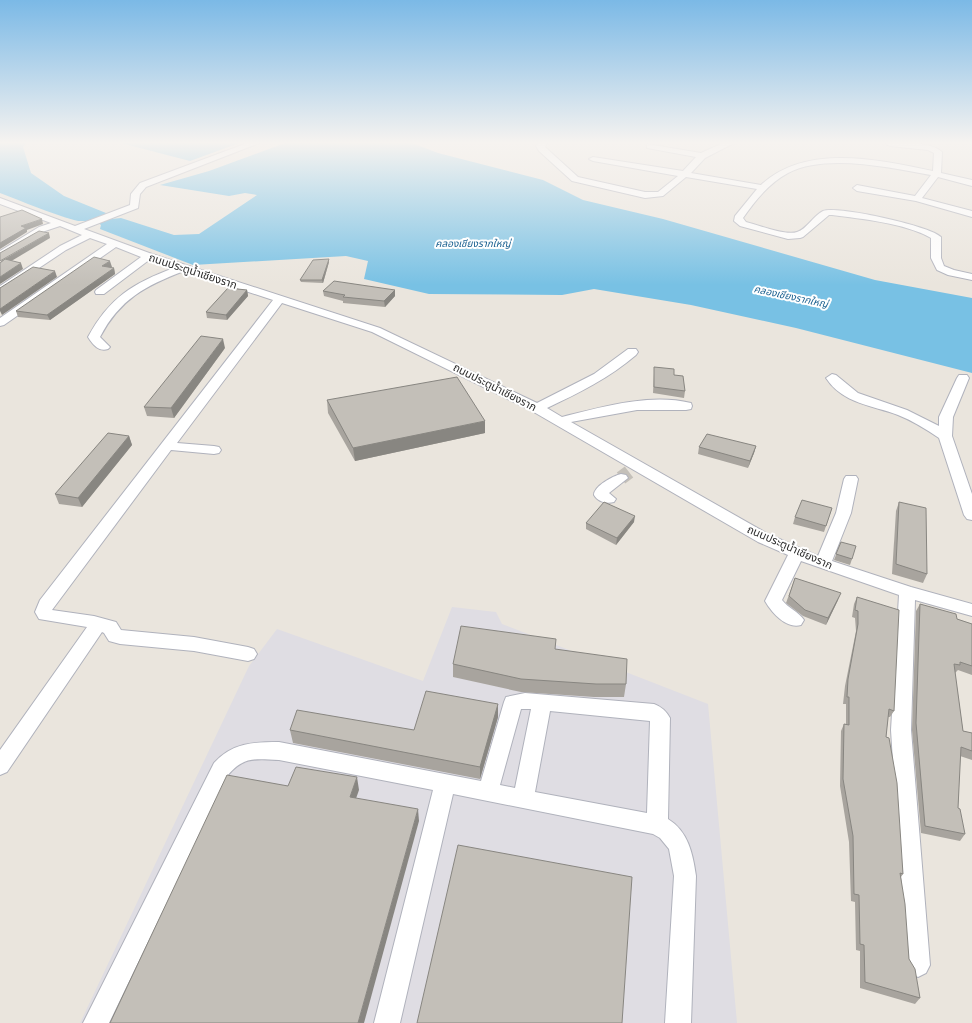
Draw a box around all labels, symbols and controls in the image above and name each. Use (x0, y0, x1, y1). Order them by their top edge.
water label: คลองเชียงรากใหญ่ (435, 236, 513, 250)
street label: ถนนประตูน้ำเชียงราก (147, 249, 239, 292)
water label: คลองเชียงรากใหญ่ (753, 281, 831, 311)
street label: ถนนประตูน้ำเชียงราก (451, 359, 540, 414)
street label: ถนนประตูน้ำเชียงราก (745, 521, 835, 572)

